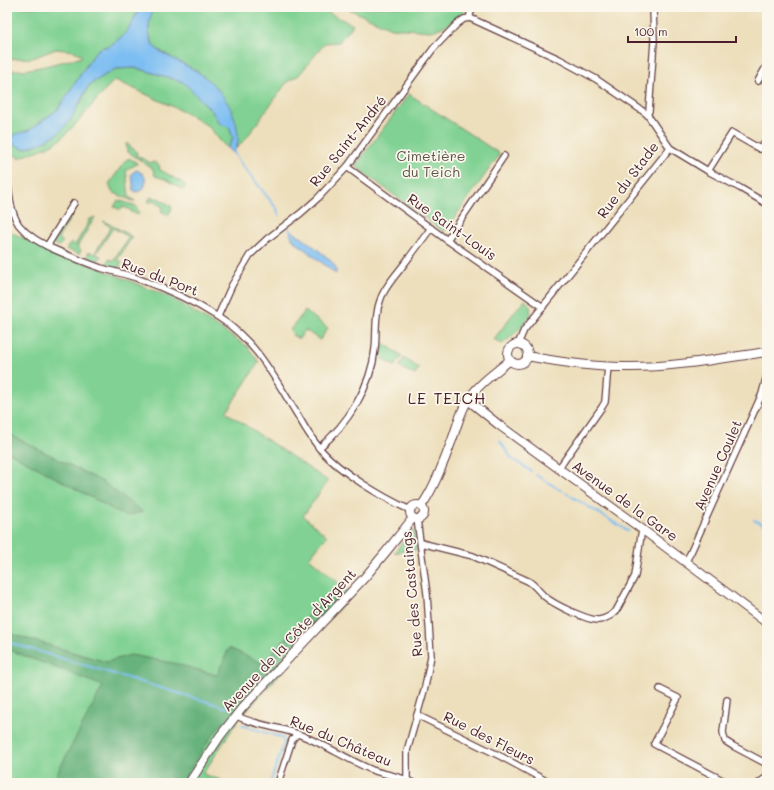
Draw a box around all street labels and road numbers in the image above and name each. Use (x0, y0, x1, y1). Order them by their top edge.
street label: Rue Saint-André (305, 91, 390, 190)
street label: Rue du Stade (593, 138, 663, 222)
street label: Rue Saint-Louis (404, 189, 501, 264)
street label: Rue du Port (119, 253, 201, 300)
street label: Avenue Coulet (689, 417, 746, 513)
street label: Avenue de la Gare (569, 456, 682, 545)
street label: Rue des Castaings (397, 530, 426, 658)
street label: Avenue de la Côte d'Argent (217, 564, 360, 715)
street label: Rue des Fleurs (440, 706, 538, 769)
street label: Rue du Château (287, 711, 395, 771)

